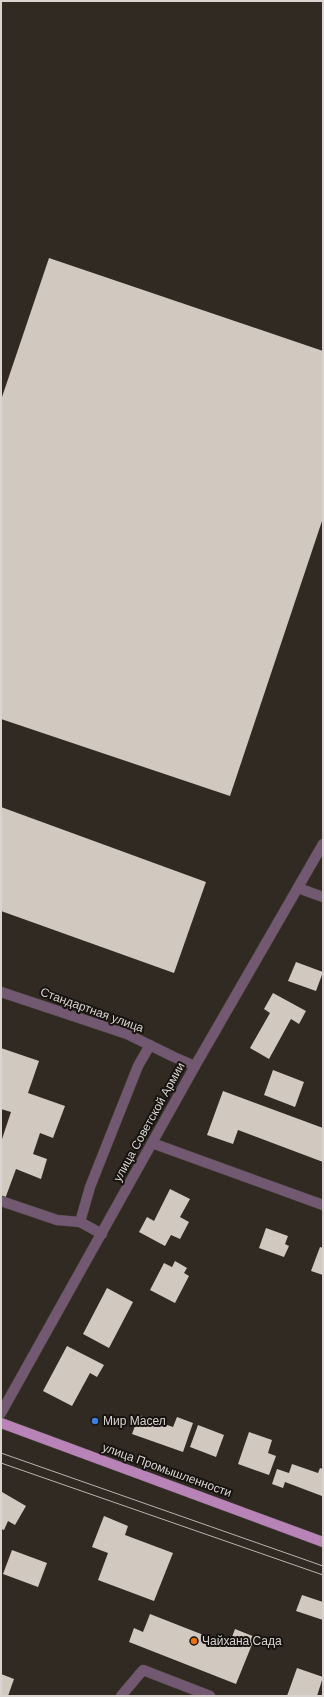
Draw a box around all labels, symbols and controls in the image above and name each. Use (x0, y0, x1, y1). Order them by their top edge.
street label: Стандартная улица (38, 985, 146, 1035)
street label: улица Советской Армии (110, 1060, 188, 1184)
place label: Мир Масел (103, 1414, 166, 1428)
marker: Мир Масел (90, 1416, 100, 1426)
street label: улица Промышленности (100, 1440, 234, 1500)
place label: Чайхана Сада (202, 1634, 282, 1648)
marker: Чайхана Сада (189, 1636, 199, 1646)

